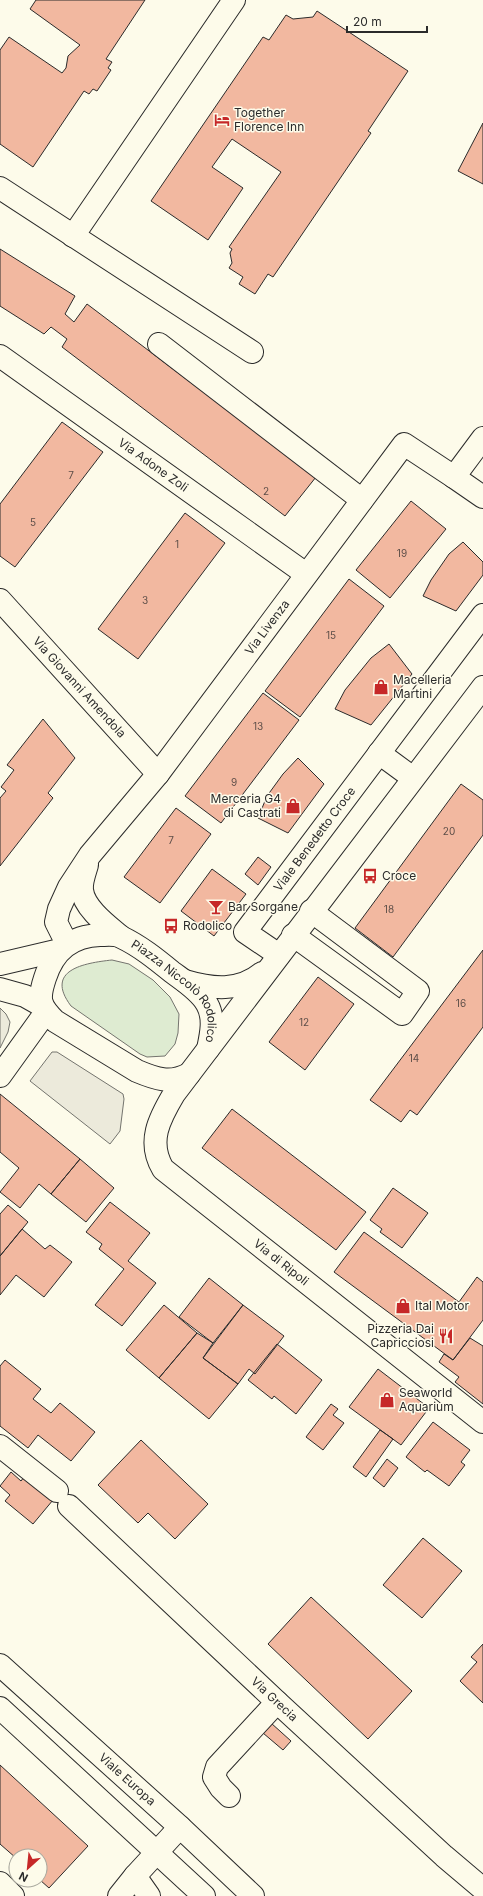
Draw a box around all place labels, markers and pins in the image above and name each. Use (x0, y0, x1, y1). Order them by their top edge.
place label: Together Florence Inn (234, 105, 304, 134)
hotel icon: Together Florence Inn (213, 111, 231, 129)
place label: Macelleria Martini (393, 672, 452, 701)
shop icon: Macelleria Martini (372, 678, 390, 696)
place label: Merceria G4 di Castrati (211, 791, 281, 820)
shop icon: Merceria G4 di Castrati (284, 797, 302, 815)
bus stop icon: Croce (361, 867, 379, 885)
place label: Croce (382, 868, 416, 883)
bar icon: Bar Sorgane (207, 898, 225, 916)
place label: Bar Sorgane (228, 899, 298, 914)
bus stop icon: Rodolico (162, 917, 180, 935)
place label: Rodolico (183, 918, 232, 933)
shop icon: Ital Motor (394, 1297, 412, 1315)
place label: Ital Motor (415, 1298, 469, 1313)
place label: Pizzeria Dai Capricciosi (367, 1321, 434, 1350)
restaurant icon: Pizzeria Dai Capricciosi (437, 1327, 455, 1345)
place label: Seaworld Aquarium (399, 1385, 454, 1414)
shop icon: Seaworld Aquarium (378, 1391, 396, 1409)

